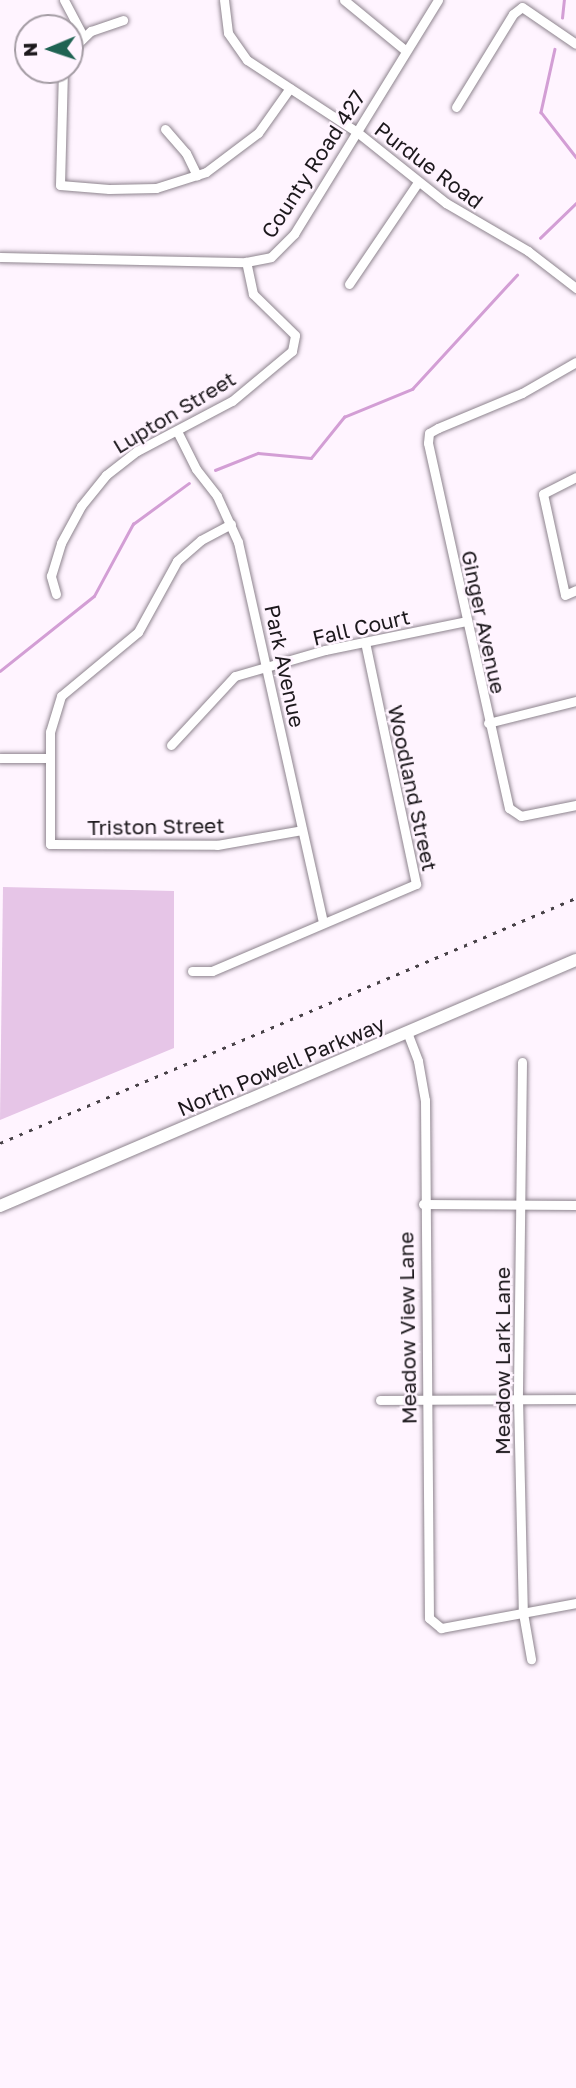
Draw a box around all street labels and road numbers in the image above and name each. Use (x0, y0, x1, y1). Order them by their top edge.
street label: County Road 427 (256, 85, 370, 243)
street label: Purdue Road (370, 116, 488, 214)
street label: Lupton Street (108, 366, 240, 458)
street label: Ginger Avenue (456, 548, 512, 696)
street label: Park Avenue (260, 602, 310, 730)
street label: Fall Court (310, 604, 412, 650)
street label: Woodland Street (383, 703, 443, 873)
street label: Triston Street (87, 812, 225, 840)
street label: North Powell Parkway (174, 1011, 388, 1121)
street label: Meadow View Lane (393, 1231, 421, 1425)
street label: Meadow Lark Lane (489, 1267, 515, 1455)

